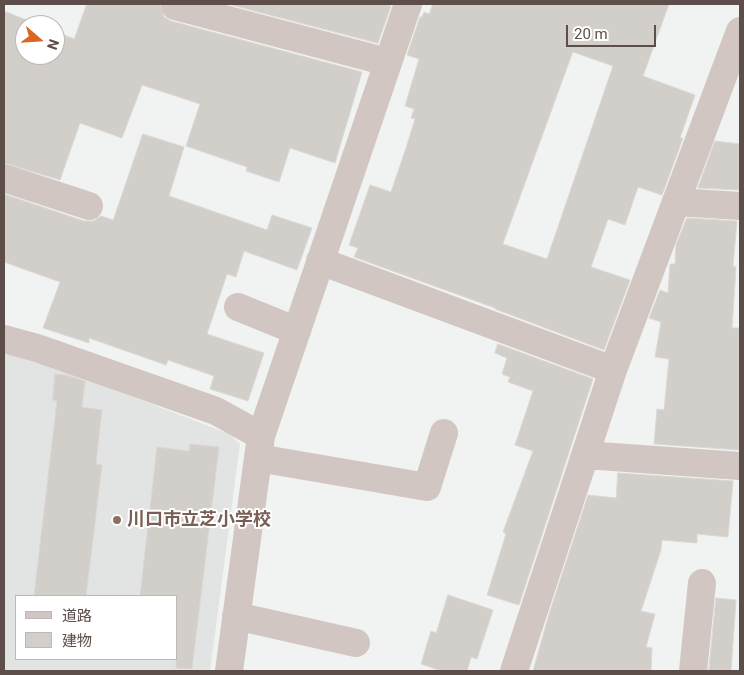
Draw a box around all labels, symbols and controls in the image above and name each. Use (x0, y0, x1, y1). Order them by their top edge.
north arrow (15, 15, 65, 65)
scale bar (569, 15, 659, 47)
text: 20 m (574, 25, 608, 43)
text: N (44, 37, 62, 52)
place label: 川口市立芝小学校 (127, 509, 271, 531)
marker: 川口市立芝小学校 (111, 514, 123, 526)
legend (15, 595, 178, 660)
text: 道路 (62, 607, 92, 625)
text: 建物 (62, 632, 92, 650)

